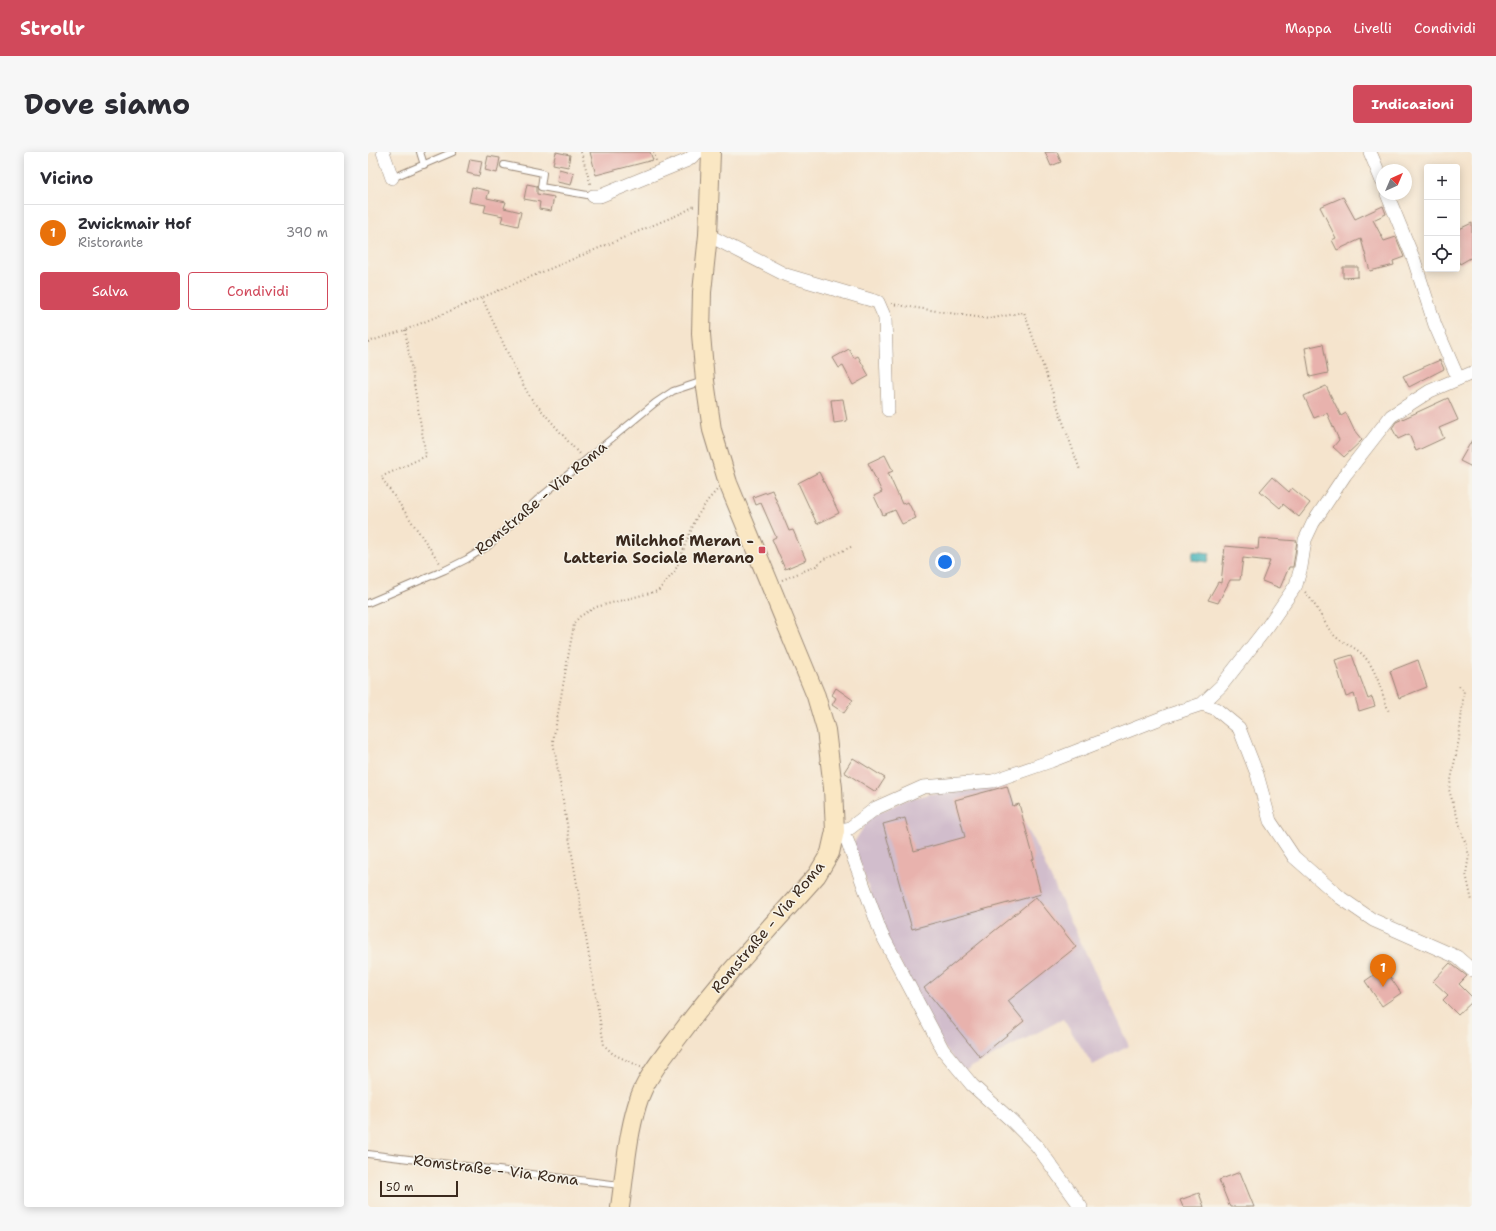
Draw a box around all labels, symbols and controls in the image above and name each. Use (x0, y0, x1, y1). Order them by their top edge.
text: Strollr (20, 16, 85, 41)
text: Mappa (1285, 19, 1332, 37)
text: Livelli (1354, 19, 1392, 37)
text: Condividi (1414, 19, 1476, 37)
text: Dove siamo (24, 85, 190, 123)
button: Indicazioni (1353, 85, 1472, 123)
north arrow (1376, 164, 1412, 200)
map controls (1424, 164, 1460, 272)
button: + (1424, 164, 1460, 200)
text: Vicino (40, 167, 93, 189)
button: − (1424, 200, 1460, 236)
text: Zwickmair Hof (78, 214, 191, 234)
text: 1 (50, 224, 56, 241)
text: 390 m (286, 224, 328, 241)
text: Ristorante (78, 234, 143, 251)
button: locate (1424, 236, 1460, 272)
button: Salva (40, 272, 180, 310)
button: Condividi (188, 272, 328, 310)
street label: Romstraße - Via Roma (471, 436, 612, 559)
place label: Milchhof Meran - Latteria Sociale Merano (563, 531, 754, 568)
marker: Milchhof Meran - Latteria Sociale Merano (757, 545, 767, 555)
your location (935, 552, 955, 572)
street label: Romstraße - Via Roma (707, 856, 830, 997)
pin: 1 (1370, 954, 1396, 987)
street label: Romstraße - Via Roma (412, 1150, 580, 1190)
scale bar (380, 1179, 458, 1198)
text: 50 m (386, 1180, 414, 1195)

